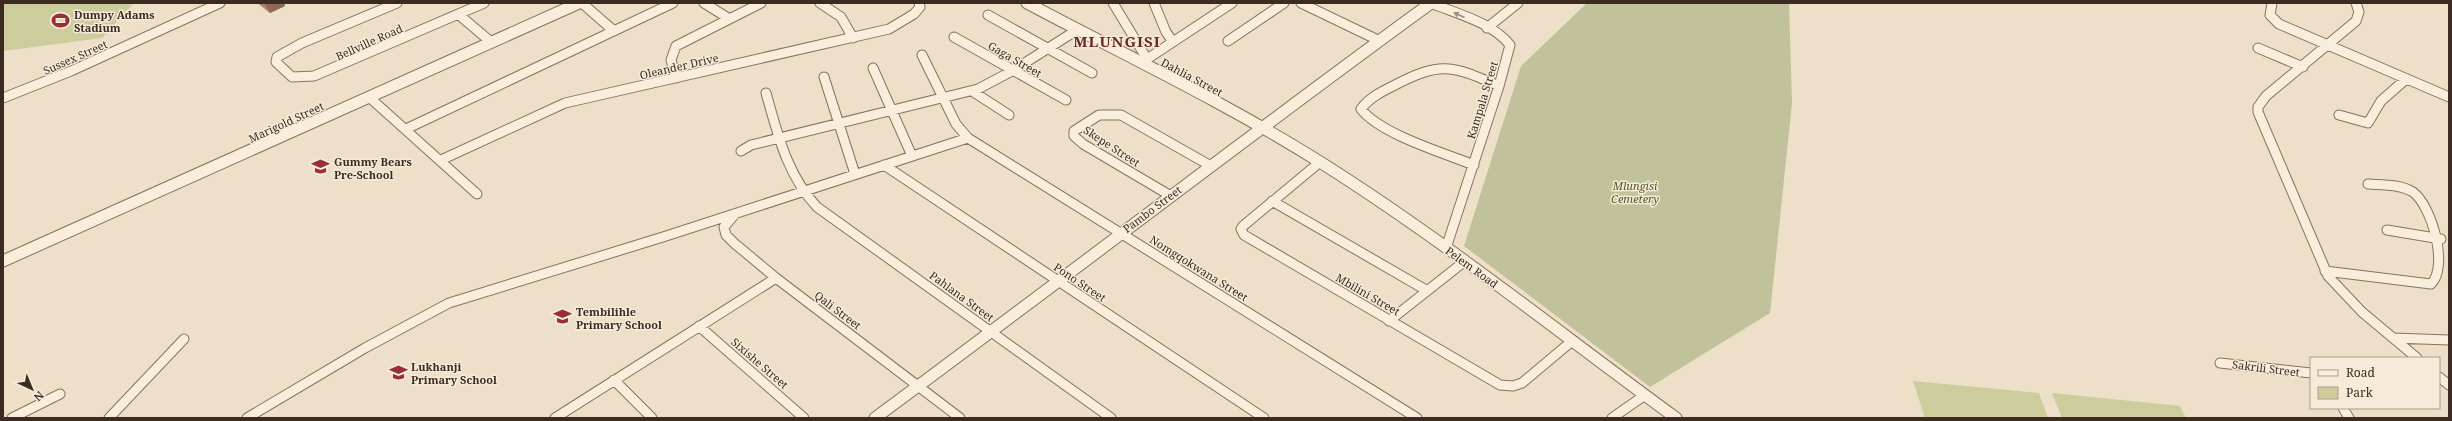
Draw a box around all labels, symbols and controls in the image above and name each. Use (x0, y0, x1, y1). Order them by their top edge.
place label: Dumpy Adams Stadium (74, 7, 155, 35)
sports icon: Dumpy Adams Stadium (51, 10, 71, 30)
one-way arrow (1453, 12, 1465, 19)
street label: Bellville Road (333, 20, 405, 63)
district label: MLUNGISI (1073, 31, 1161, 51)
street label: Sussex Street (41, 36, 110, 78)
street label: Gaga Street (985, 38, 1045, 80)
street label: Oleander Drive (638, 50, 720, 82)
street label: Dahlia Street (1159, 54, 1226, 100)
street label: Kampala Street (1463, 59, 1501, 141)
street label: Marigold Street (246, 98, 326, 146)
street label: Skepe Street (1081, 122, 1143, 170)
place label: Gummy Bears Pre-School (334, 154, 412, 182)
school or university icon: Gummy Bears Pre-School (311, 157, 331, 177)
park label: Mlungisi Cemetery (1611, 178, 1659, 206)
street label: Pambo Street (1120, 182, 1185, 236)
street label: Nomgqokwana Street (1147, 232, 1251, 304)
street label: Pelem Road (1443, 243, 1502, 291)
street label: Pono Street (1051, 259, 1109, 305)
street label: Pahlana Street (927, 268, 997, 325)
street label: Mbilini Street (1333, 270, 1403, 318)
street label: Qali Street (812, 288, 865, 333)
place label: Tembilihle Primary School (576, 304, 662, 332)
school or university icon: Tembilihle Primary School (553, 307, 573, 327)
street label: Sixishe Street (728, 334, 792, 392)
street label: Sakrili Street (2231, 356, 2301, 380)
legend (2310, 357, 2440, 409)
place label: Lukhanji Primary School (411, 359, 497, 387)
school or university icon: Lukhanji Primary School (388, 362, 408, 382)
text: Road (2346, 364, 2376, 381)
north arrow (12, 369, 52, 409)
text: Park (2346, 384, 2374, 401)
text: N (31, 388, 48, 405)

